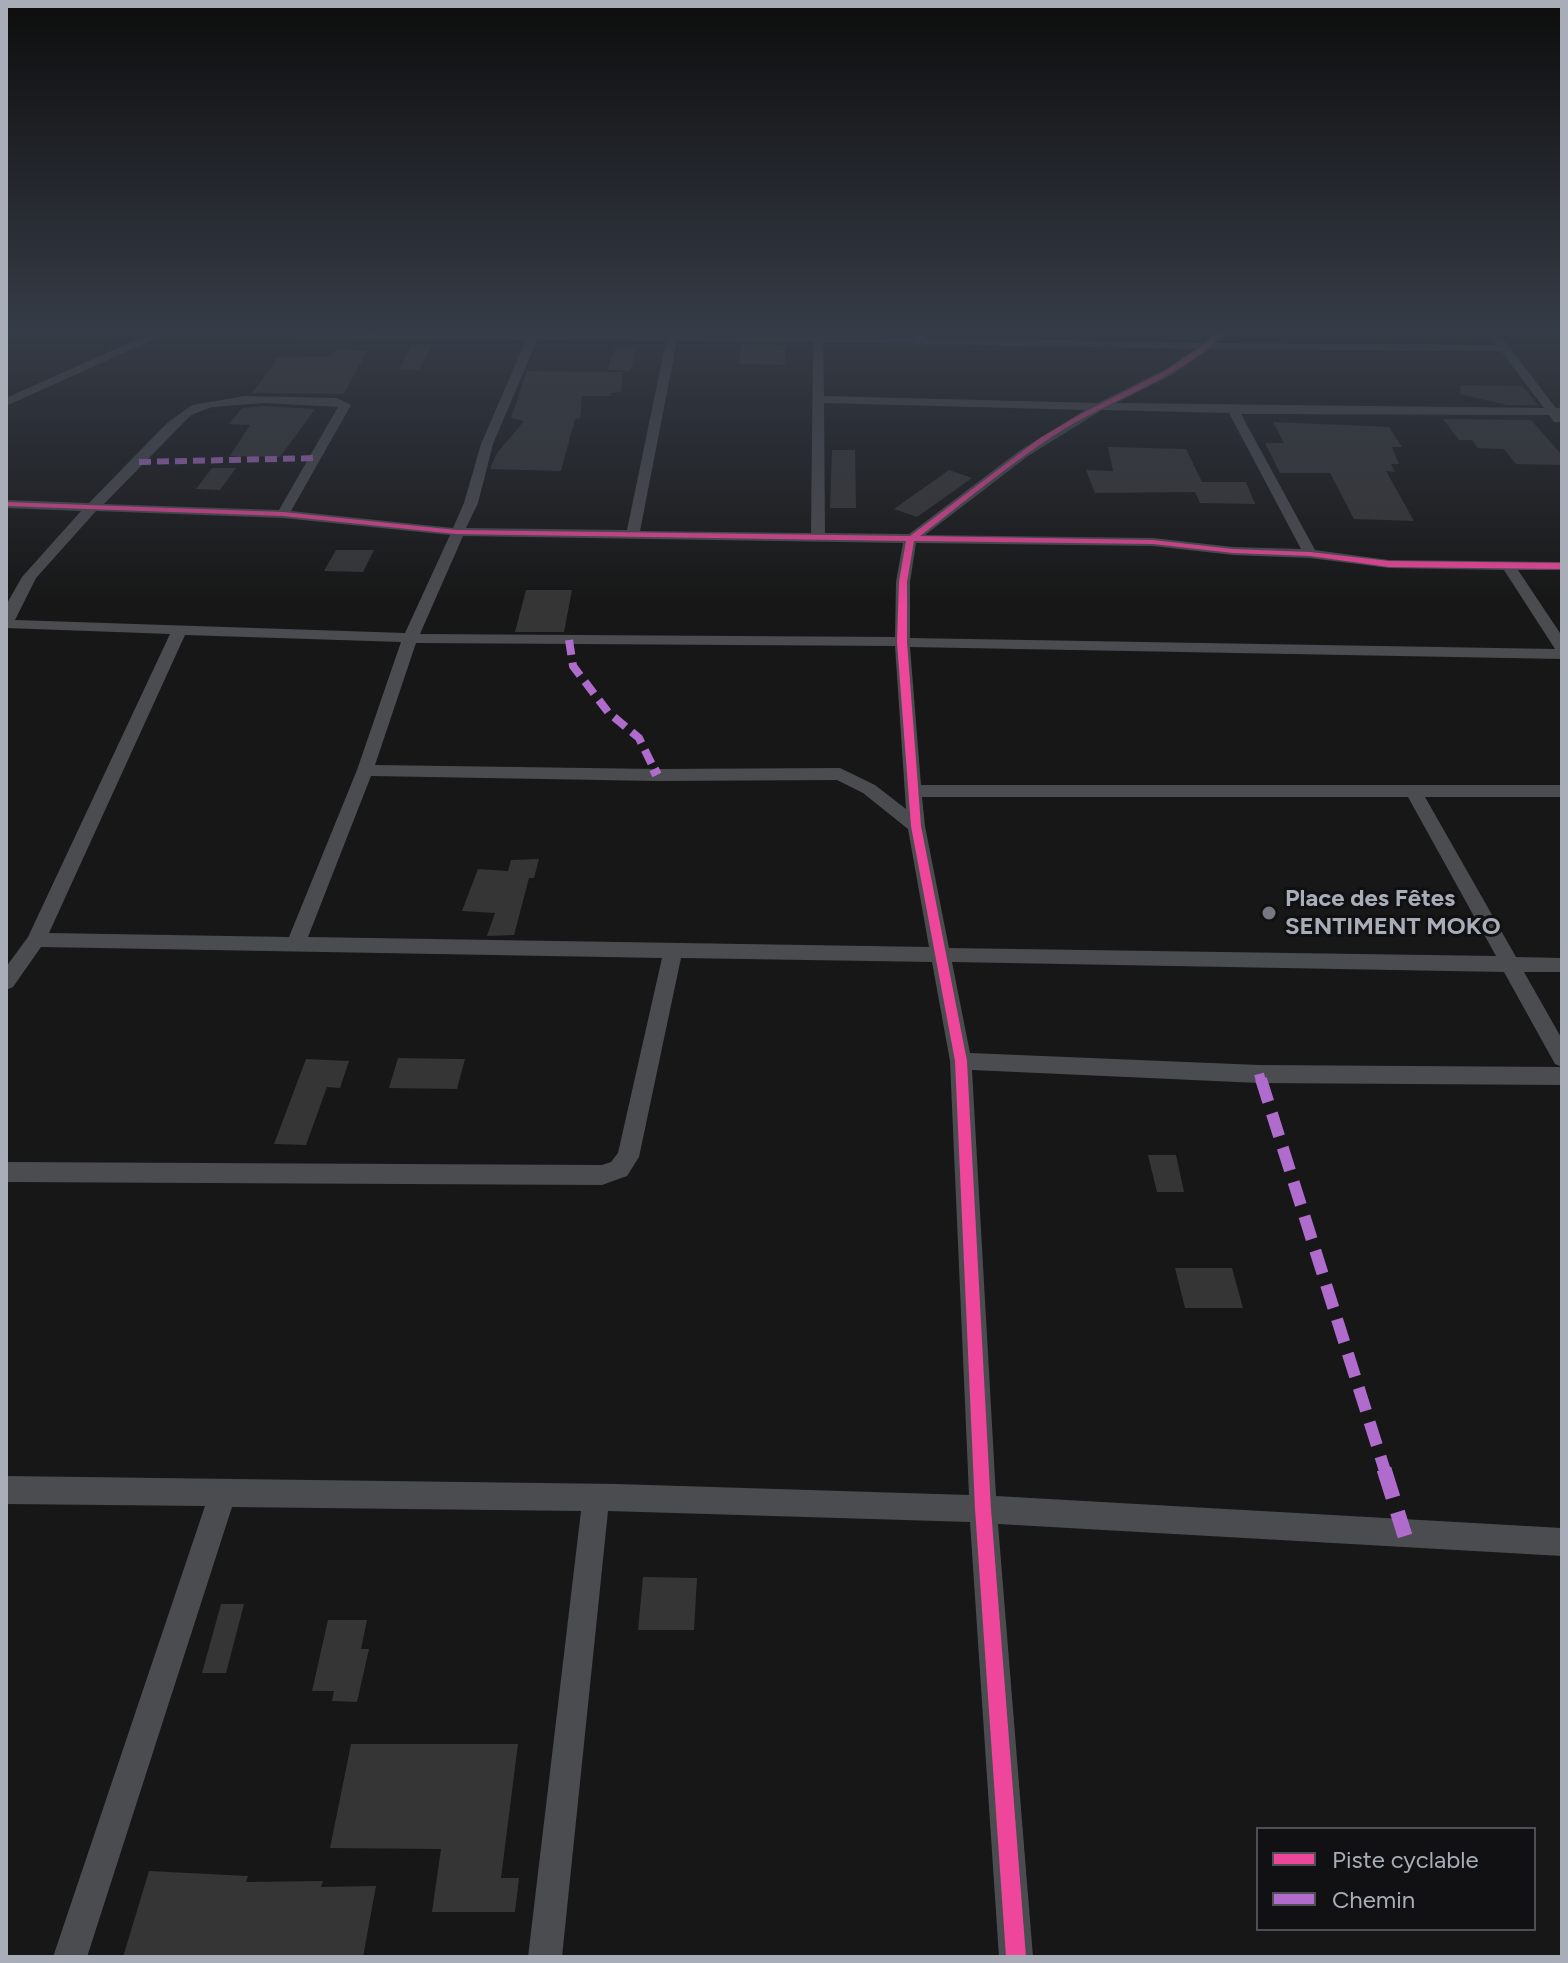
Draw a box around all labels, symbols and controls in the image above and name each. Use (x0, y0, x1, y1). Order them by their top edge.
place label: Place des Fêtes SENTIMENT MOKO (1285, 885, 1501, 941)
marker: Place des Fêtes SENTIMENT MOKO (1260, 904, 1278, 922)
legend (1256, 1827, 1536, 1931)
text: Piste cyclable (1332, 1845, 1479, 1874)
text: Chemin (1332, 1885, 1415, 1914)

